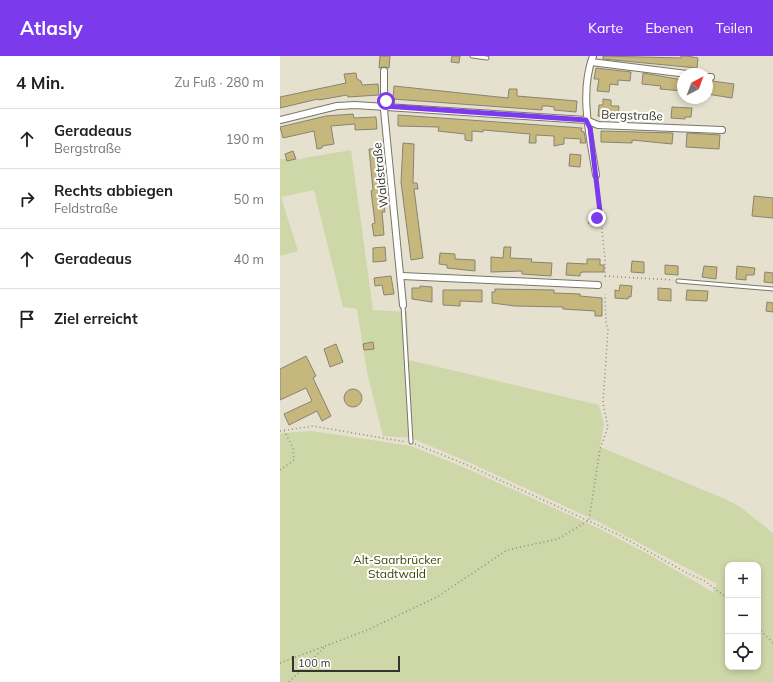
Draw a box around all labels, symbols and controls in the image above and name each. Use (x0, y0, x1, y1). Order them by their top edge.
text: Atlasly (20, 16, 83, 40)
text: Karte (588, 19, 623, 37)
text: Ebenen (645, 19, 694, 37)
text: Teilen (716, 19, 753, 37)
north arrow (677, 68, 713, 104)
text: 4 Min. (16, 72, 65, 93)
text: Zu Fuß · 280 m (175, 74, 264, 90)
route start (377, 92, 395, 110)
street label: Bergstraße (601, 106, 663, 124)
text: Geradeaus (54, 121, 132, 140)
icon: ahead (16, 128, 38, 150)
text: 190 m (226, 131, 264, 147)
text: Bergstraße (54, 140, 121, 156)
street label: Waldstraße (369, 142, 391, 208)
text: Rechts abbiegen (54, 181, 173, 200)
icon: right (16, 188, 38, 210)
text: 50 m (234, 191, 264, 207)
text: Feldstraße (54, 200, 118, 216)
route end (588, 209, 606, 227)
icon: ahead (16, 248, 38, 270)
text: Geradeaus (54, 249, 132, 268)
text: 40 m (234, 251, 264, 267)
icon: arrive (16, 308, 38, 330)
text: Ziel erreicht (54, 309, 138, 328)
park label: Alt-Saarbrücker Stadtwald (353, 552, 442, 581)
map controls (725, 562, 761, 670)
button: + (725, 562, 761, 598)
button: − (725, 598, 761, 634)
button: locate (725, 634, 761, 670)
scale bar (292, 654, 400, 673)
text: 100 m (298, 656, 330, 670)

